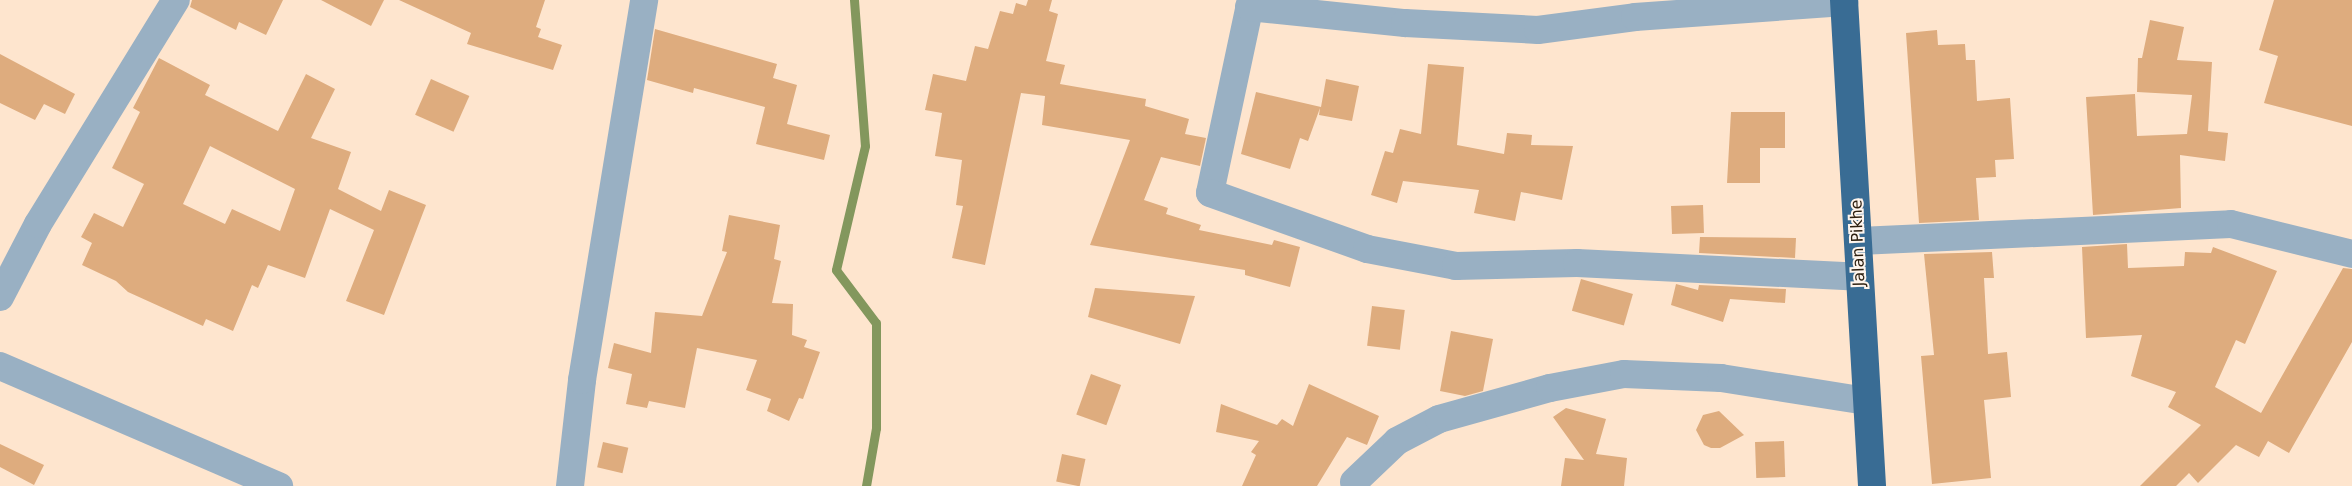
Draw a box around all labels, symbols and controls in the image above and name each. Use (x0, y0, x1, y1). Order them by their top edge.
street label: Jalan Pikhe (1847, 199, 1869, 287)

